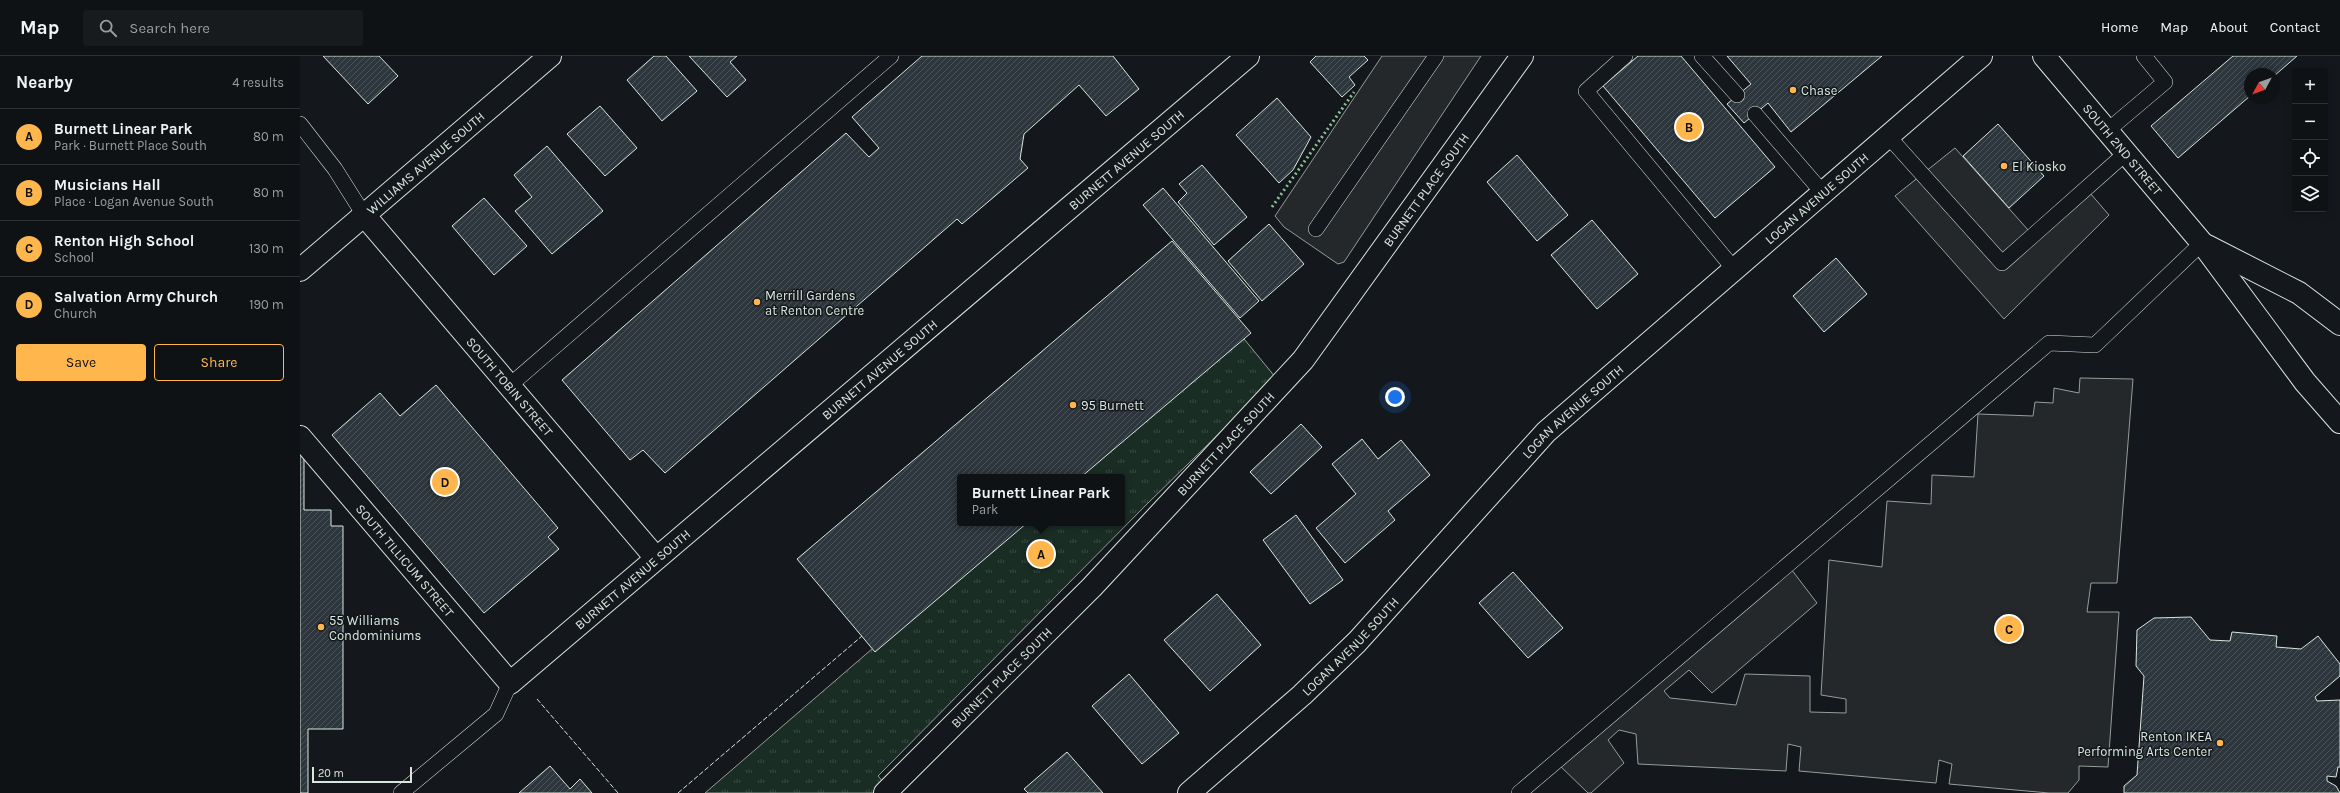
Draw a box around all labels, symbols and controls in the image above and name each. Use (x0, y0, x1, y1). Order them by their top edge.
search box (83, 10, 363, 46)
text: Map (20, 17, 59, 39)
icon: search (97, 17, 119, 39)
text: Search here (129, 19, 210, 37)
text: Home (2101, 19, 2138, 36)
text: Map (2160, 19, 2188, 36)
text: About (2210, 19, 2248, 36)
text: Contact (2270, 19, 2320, 36)
north arrow (2244, 68, 2280, 104)
map controls (2292, 68, 2328, 212)
button: + (2292, 68, 2328, 104)
text: Nearby (16, 72, 73, 92)
text: 4 results (232, 75, 284, 90)
place label: Chase (1801, 83, 1838, 98)
marker: Chase (1788, 85, 1798, 95)
street label: SOUTH 2ND STREET (2080, 101, 2165, 199)
button: − (2292, 104, 2328, 140)
street label: BURNETT AVENUE SOUTH (1066, 107, 1187, 213)
street label: WILLIAMS AVENUE SOUTH (364, 109, 488, 218)
pin: B (1676, 112, 1702, 142)
text: Burnett Linear Park (54, 120, 192, 138)
text: A (25, 129, 33, 144)
text: 80 m (253, 129, 284, 144)
street label: BURNETT PLACE SOUTH (1380, 130, 1472, 249)
text: Park · Burnett Place South (54, 138, 207, 153)
button: locate (2292, 140, 2328, 176)
street label: LOGAN AVENUE SOUTH (1762, 150, 1872, 247)
place label: El Kiosko (2012, 159, 2066, 174)
marker: El Kiosko (1999, 161, 2009, 171)
text: Musicians Hall (54, 176, 161, 194)
button: layers (2292, 176, 2328, 212)
text: B (25, 185, 33, 200)
text: 80 m (253, 185, 284, 200)
text: Place · Logan Avenue South (54, 194, 214, 209)
text: Renton High School (54, 232, 194, 250)
text: C (25, 241, 33, 256)
text: 130 m (249, 241, 284, 256)
text: School (54, 250, 94, 265)
text: Salvation Army Church (54, 288, 218, 306)
place label: Merrill Gardens at Renton Centre (765, 288, 865, 318)
text: D (25, 297, 33, 312)
text: 190 m (249, 297, 284, 312)
marker: Merrill Gardens at Renton Centre (752, 297, 762, 307)
text: Church (54, 306, 97, 321)
street label: BURNETT AVENUE SOUTH (819, 317, 940, 423)
street label: SOUTH TOBIN STREET (463, 334, 556, 440)
button: Save (16, 344, 146, 381)
button: Share (154, 344, 284, 381)
street label: LOGAN AVENUE SOUTH (1519, 362, 1626, 461)
your location (1385, 387, 1405, 407)
street label: BURNETT PLACE SOUTH (1174, 389, 1278, 499)
place label: 95 Burnett (1081, 398, 1144, 413)
marker: 95 Burnett (1068, 400, 1078, 410)
pin: D (432, 467, 458, 497)
popup (957, 474, 1125, 526)
text: Burnett Linear Park (972, 484, 1110, 502)
street label: SOUTH TILLICUM STREET (353, 501, 457, 620)
text: Park (972, 502, 998, 517)
street label: BURNETT AVENUE SOUTH (572, 526, 693, 633)
pin: A (1028, 539, 1054, 569)
street label: LOGAN AVENUE SOUTH (1299, 594, 1402, 699)
place label: 55 Williams Condominiums (329, 613, 422, 643)
pin: C (1996, 614, 2022, 644)
marker: 55 Williams Condominiums (316, 622, 326, 632)
street label: BURNETT PLACE SOUTH (948, 624, 1055, 731)
place label: Renton IKEA Performing Arts Center (2077, 729, 2213, 759)
marker: Renton IKEA Performing Arts Center (2215, 738, 2225, 748)
scale bar (312, 765, 412, 784)
text: 20 m (318, 767, 344, 780)

